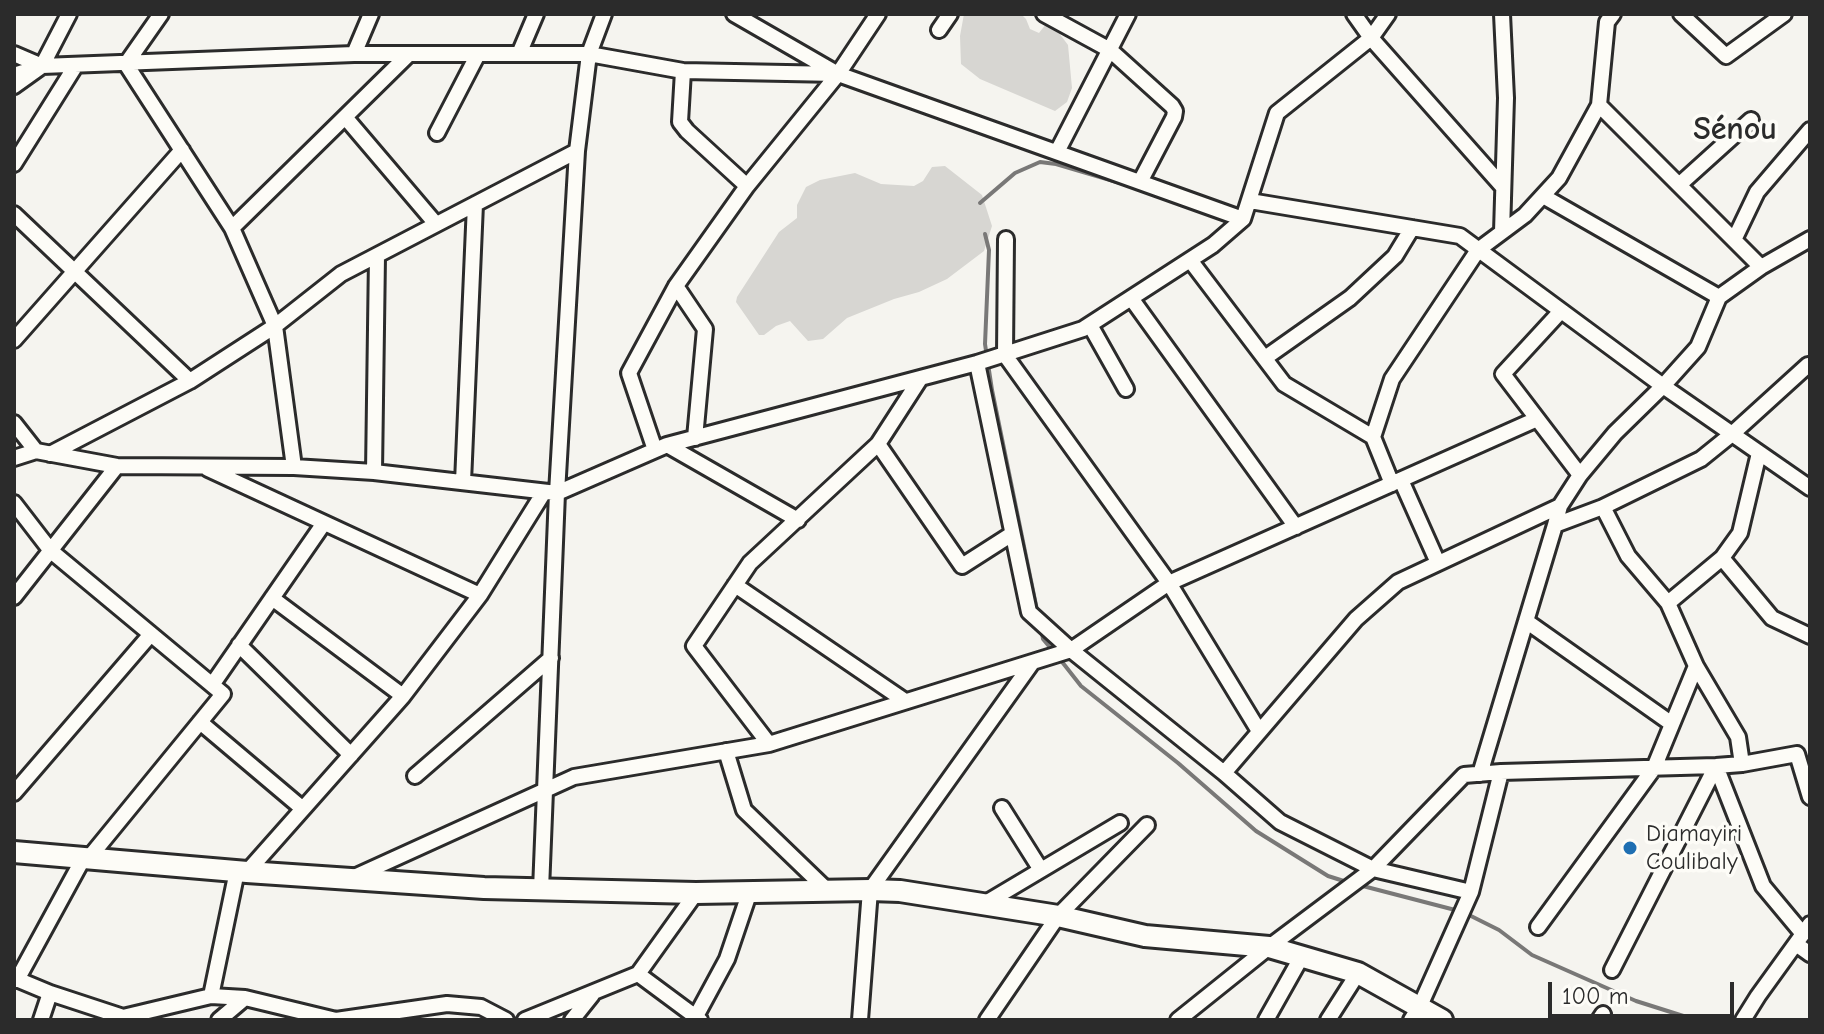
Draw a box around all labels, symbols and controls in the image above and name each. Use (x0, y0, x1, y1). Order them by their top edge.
district label: Sénou (1693, 111, 1777, 149)
place label: Diamayiri Coulibaly (1646, 820, 1742, 876)
marker: Diamayiri Coulibaly (1621, 839, 1639, 857)
scale bar (1552, 966, 1738, 1016)
text: 100 m (1562, 982, 1629, 1010)

